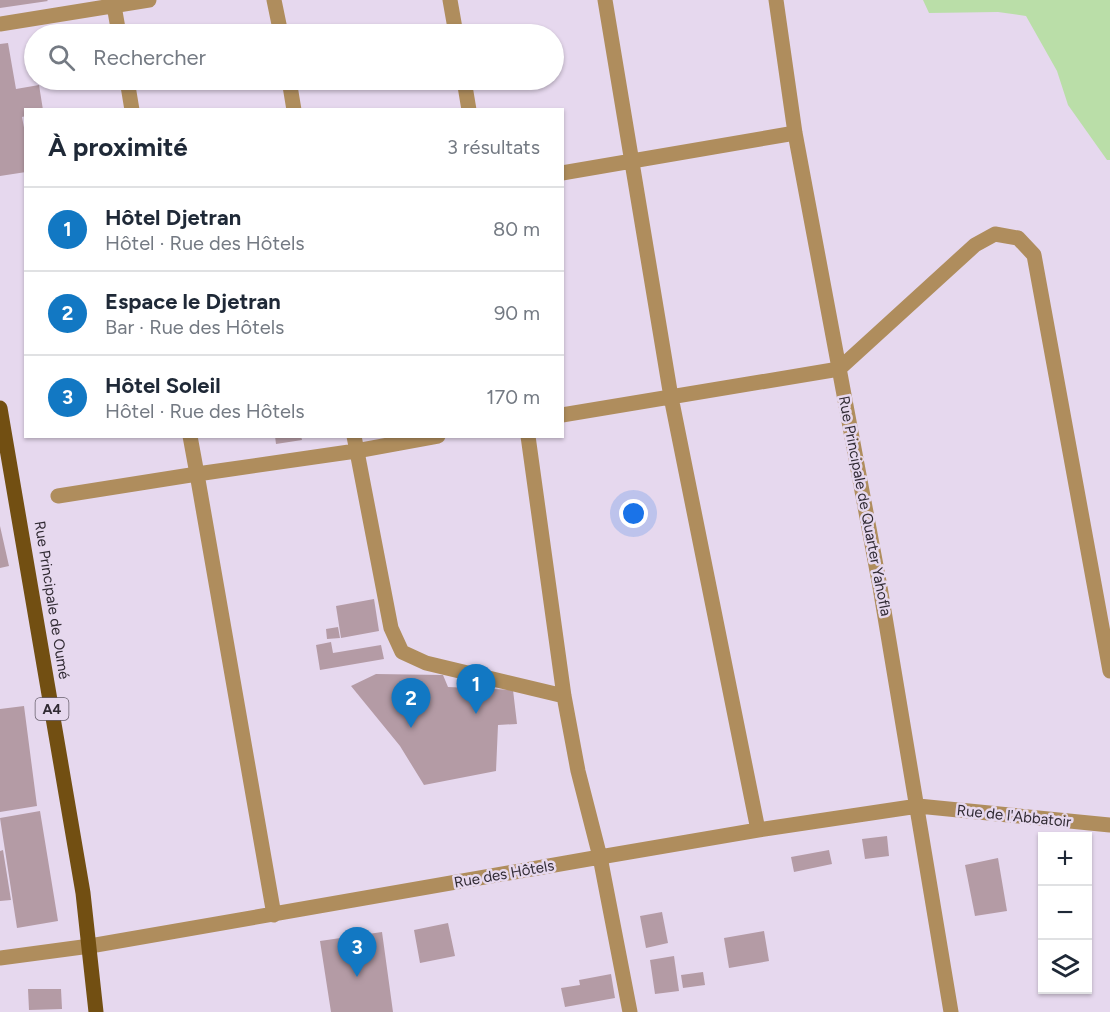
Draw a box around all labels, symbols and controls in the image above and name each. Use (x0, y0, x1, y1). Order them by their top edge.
search box (24, 24, 564, 90)
icon: search (45, 41, 78, 74)
text: Rechercher (93, 44, 206, 71)
text: À proximité (48, 131, 188, 163)
text: 3 résultats (447, 135, 540, 159)
text: Hôtel Djetran (105, 204, 241, 231)
text: 1 (63, 217, 72, 241)
text: 80 m (493, 217, 540, 241)
text: Hôtel · Rue des Hôtels (105, 231, 305, 255)
text: Espace le Djetran (105, 288, 281, 315)
text: 2 (62, 301, 73, 325)
text: 90 m (494, 301, 540, 325)
text: Bar · Rue des Hôtels (105, 315, 284, 339)
text: Hôtel Soleil (105, 372, 221, 399)
text: 3 (62, 385, 73, 409)
text: 170 m (486, 385, 540, 409)
street label: Rue Principale de Quarter Yahofla (835, 394, 895, 618)
text: Hôtel · Rue des Hôtels (105, 399, 305, 423)
your location (619, 499, 648, 528)
street label: Rue Principale de Oumé (31, 519, 73, 681)
pin: 1 (456, 664, 496, 714)
pin: 2 (392, 678, 430, 728)
road number: A4 (36, 698, 68, 720)
street label: Rue de l'Abbatoir (956, 801, 1072, 831)
map controls (1038, 832, 1092, 994)
button: + (1038, 832, 1092, 886)
street label: Rue des Hôtels (452, 856, 556, 892)
button: − (1038, 886, 1092, 940)
pin: 3 (338, 928, 376, 977)
button: layers (1038, 940, 1092, 994)

